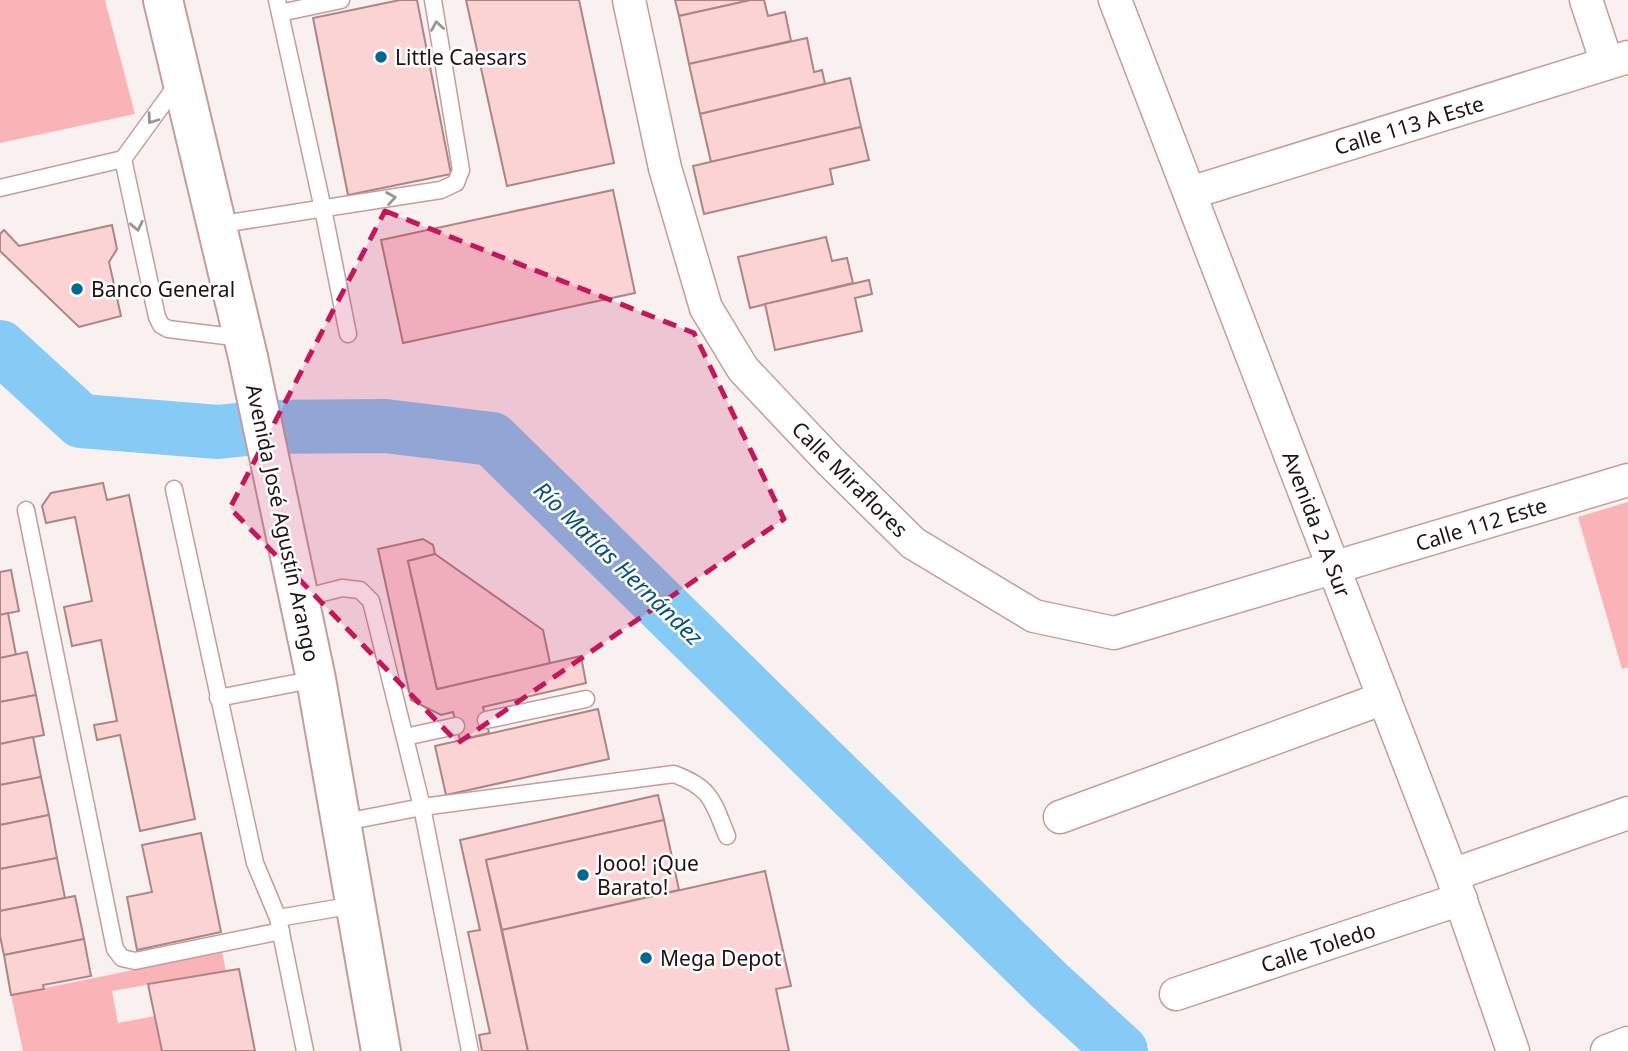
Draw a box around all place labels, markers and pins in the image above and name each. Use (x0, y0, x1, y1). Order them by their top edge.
place label: Little Caesars (395, 43, 527, 71)
marker: Little Caesars (373, 49, 389, 65)
place label: Banco General (91, 275, 235, 303)
marker: Banco General (69, 281, 85, 297)
place label: Jooo! ¡Que Barato! (595, 849, 699, 901)
marker: Jooo! ¡Que Barato! (575, 867, 591, 883)
place label: Mega Depot (660, 944, 782, 972)
marker: Mega Depot (638, 950, 654, 966)

